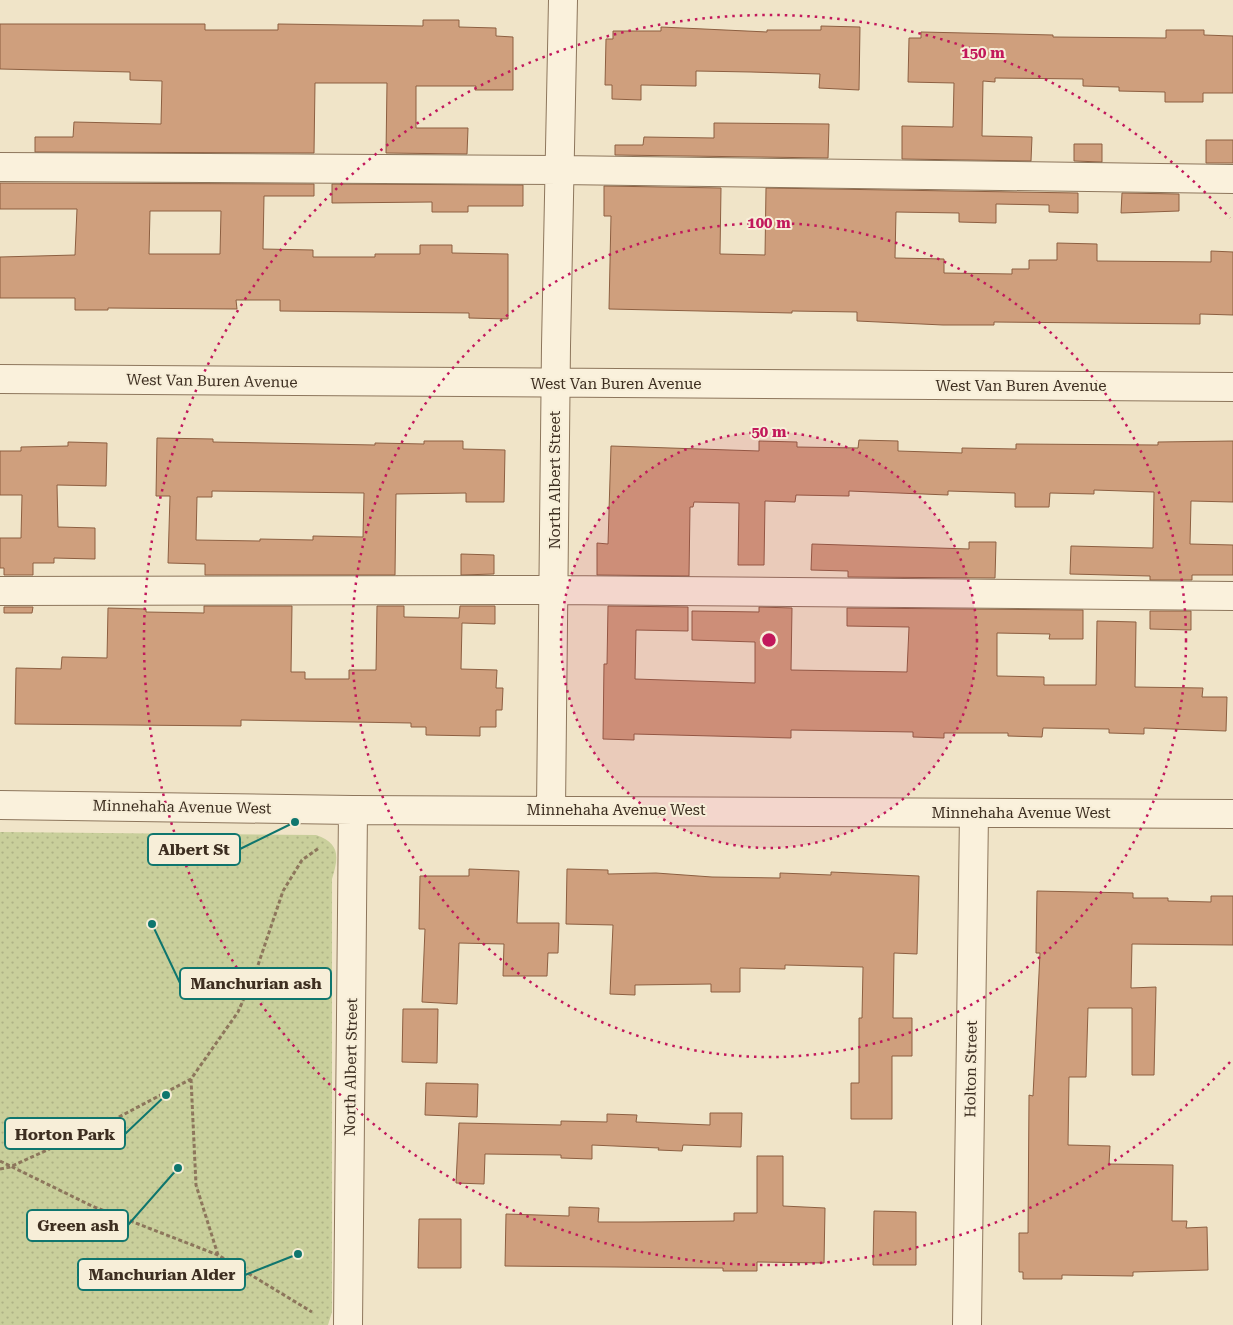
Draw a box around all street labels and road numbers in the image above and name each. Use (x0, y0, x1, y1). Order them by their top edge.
street label: West Van Buren Avenue (126, 371, 298, 391)
street label: West Van Buren Avenue (530, 375, 702, 393)
street label: West Van Buren Avenue (935, 377, 1107, 395)
street label: North Albert Street (546, 410, 564, 549)
street label: Minnehaha Avenue West (92, 796, 272, 818)
street label: Minnehaha Avenue West (526, 801, 706, 819)
street label: Minnehaha Avenue West (931, 804, 1111, 822)
street label: North Albert Street (341, 997, 361, 1136)
street label: Holton Street (961, 1020, 981, 1118)

